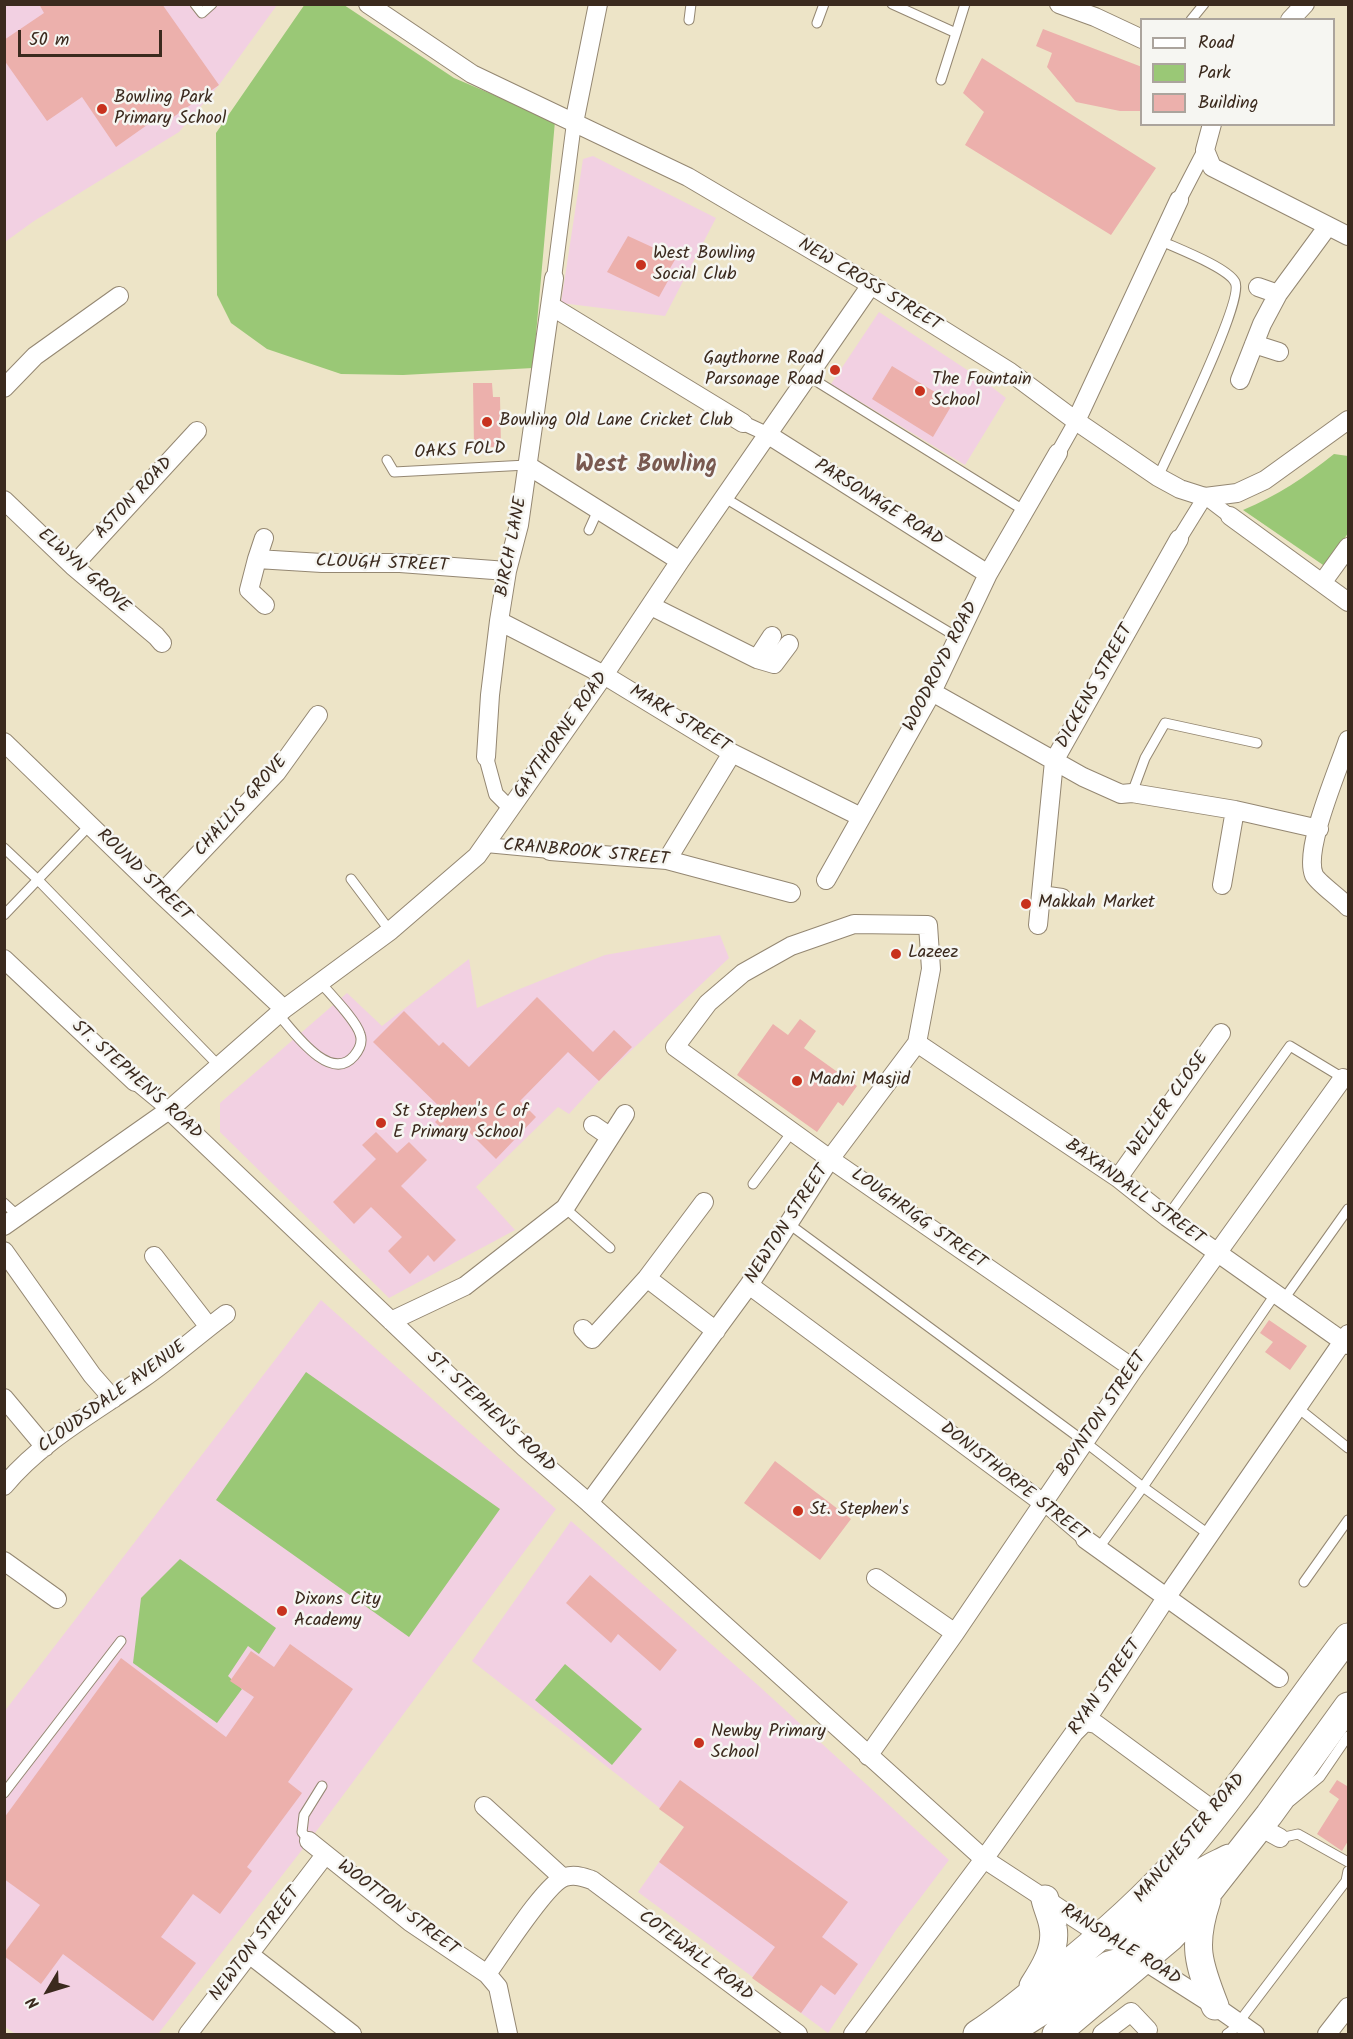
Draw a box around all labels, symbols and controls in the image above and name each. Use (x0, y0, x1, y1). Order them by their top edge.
scale bar (21, 18, 165, 56)
legend (1140, 18, 1335, 126)
text: 50 m (29, 26, 69, 55)
text: Road (1198, 29, 1234, 58)
text: Park (1198, 59, 1231, 88)
place label: Bowling Park Primary School (114, 88, 226, 130)
text: Building (1198, 89, 1258, 118)
marker: Bowling Park Primary School (95, 102, 109, 116)
street label: NEW CROSS STREET (794, 235, 944, 337)
place label: West Bowling Social Club (653, 244, 756, 286)
marker: West Bowling Social Club (634, 258, 648, 272)
place label: Gaythorne Road Parsonage Road (703, 349, 823, 392)
marker: Gaythorne Road Parsonage Road (828, 363, 842, 377)
place label: The Fountain School (932, 370, 1032, 412)
marker: The Fountain School (913, 384, 927, 398)
place label: Bowling Old Lane Cricket Club (499, 411, 733, 433)
marker: Bowling Old Lane Cricket Club (480, 415, 494, 429)
street label: OAKS FOLD (414, 439, 506, 465)
street label: ASTON ROAD (91, 453, 179, 545)
district label: West Bowling (575, 453, 717, 481)
street label: PARSONAGE ROAD (810, 456, 946, 552)
street label: BIRCH LANE (493, 495, 533, 599)
street label: ELWYN GROVE (32, 525, 134, 619)
street label: CLOUGH STREET (315, 552, 449, 578)
street label: WOODROYD ROAD (900, 599, 984, 735)
street label: DICKENS STREET (1053, 621, 1139, 753)
street label: GAYTHORNE ROAD (510, 669, 614, 803)
street label: MARK STREET (625, 681, 733, 759)
street label: CHALLIS GROVE (191, 752, 293, 862)
street label: ROUND STREET (91, 825, 195, 927)
street label: CRANBROOK STREET (502, 836, 670, 872)
place label: Makkah Market (1038, 893, 1155, 915)
marker: Makkah Market (1019, 897, 1033, 911)
place label: Lazeez (908, 943, 958, 965)
marker: Lazeez (889, 947, 903, 961)
street label: ST. STEPHEN'S ROAD (66, 1017, 206, 1145)
street label: WELLER CLOSE (1124, 1048, 1214, 1162)
place label: Madni Masjid (809, 1070, 910, 1092)
marker: Madni Masjid (790, 1074, 804, 1088)
place label: St Stephen's C of E Primary School (393, 1102, 528, 1144)
marker: St Stephen's C of E Primary School (374, 1116, 388, 1130)
street label: BAXANDALL STREET (1060, 1135, 1208, 1251)
street label: NEWTON STREET (742, 1162, 834, 1288)
street label: LOUGHRIGG STREET (846, 1165, 990, 1275)
street label: CLOUDSDALE AVENUE (35, 1337, 191, 1459)
street label: ST. STEPHEN'S ROAD (421, 1348, 559, 1478)
street label: BOYNTON STREET (1053, 1349, 1153, 1481)
street label: DONISTHORPE STREET (935, 1419, 1091, 1547)
place label: St. Stephen's (810, 1500, 909, 1522)
marker: St. Stephen's (791, 1504, 805, 1518)
place label: Dixons City Academy (294, 1590, 381, 1632)
marker: Dixons City Academy (275, 1604, 289, 1618)
street label: RYAN STREET (1065, 1636, 1147, 1740)
place label: Newby Primary School (711, 1722, 826, 1764)
marker: Newby Primary School (692, 1736, 706, 1750)
street label: MANCHESTER ROAD (1131, 1770, 1251, 1908)
street label: WOOTTON STREET (332, 1856, 462, 1962)
street label: NEWTON STREET (206, 1884, 306, 2006)
street label: RANSDALE ROAD (1056, 1900, 1184, 1992)
street label: COTEWALL ROAD (633, 1907, 757, 2007)
north arrow (18, 1961, 78, 2021)
text: N (20, 1991, 46, 2014)

